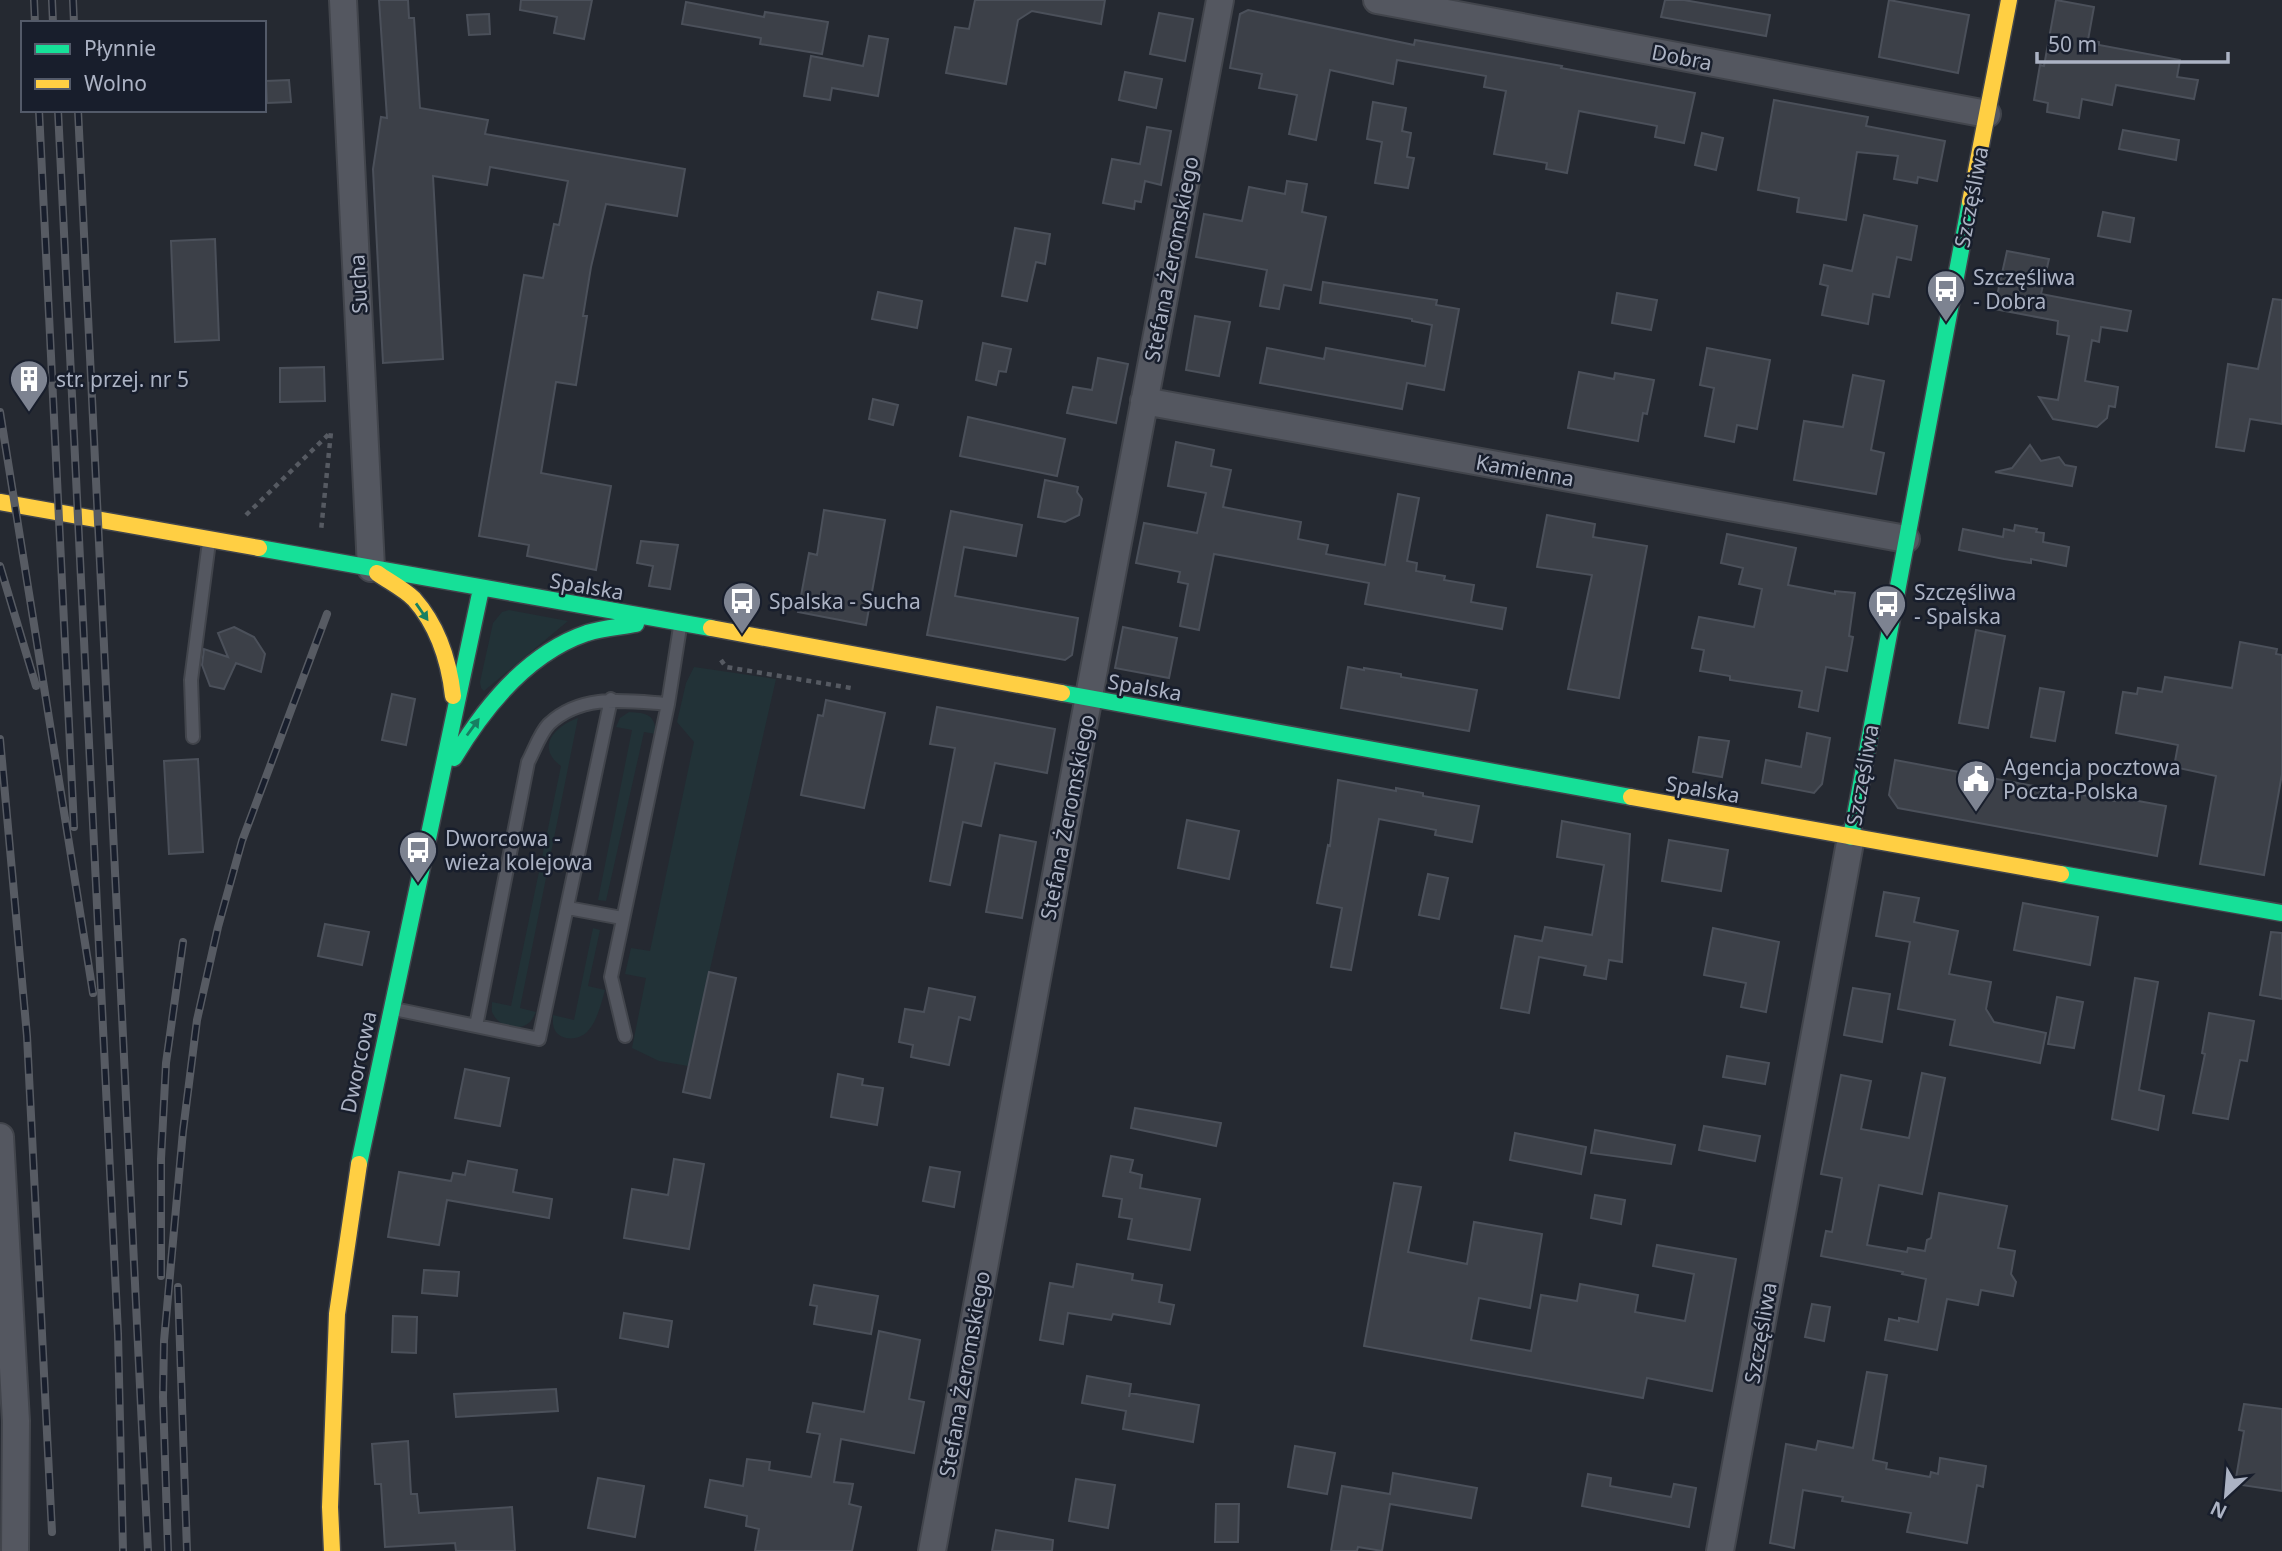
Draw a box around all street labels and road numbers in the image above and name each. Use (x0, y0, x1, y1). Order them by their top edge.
street label: Dobra (1649, 37, 1715, 77)
street label: Szczęśliwa (1947, 144, 1995, 250)
street label: Stefana Żeromskiego (1137, 154, 1205, 364)
street label: Sucha (342, 254, 374, 314)
street label: Kamienna (1474, 448, 1576, 492)
street label: Spalska (548, 566, 626, 606)
street label: Spalska (1106, 667, 1184, 707)
street label: Stefana Żeromskiego (1033, 712, 1101, 922)
street label: Szczęśliwa (1839, 722, 1885, 828)
street label: Spalska (1664, 769, 1742, 809)
street label: Dworcowa (334, 1008, 382, 1116)
street label: Stefana Żeromskiego (932, 1269, 996, 1479)
street label: Szczęśliwa (1737, 1280, 1783, 1386)

